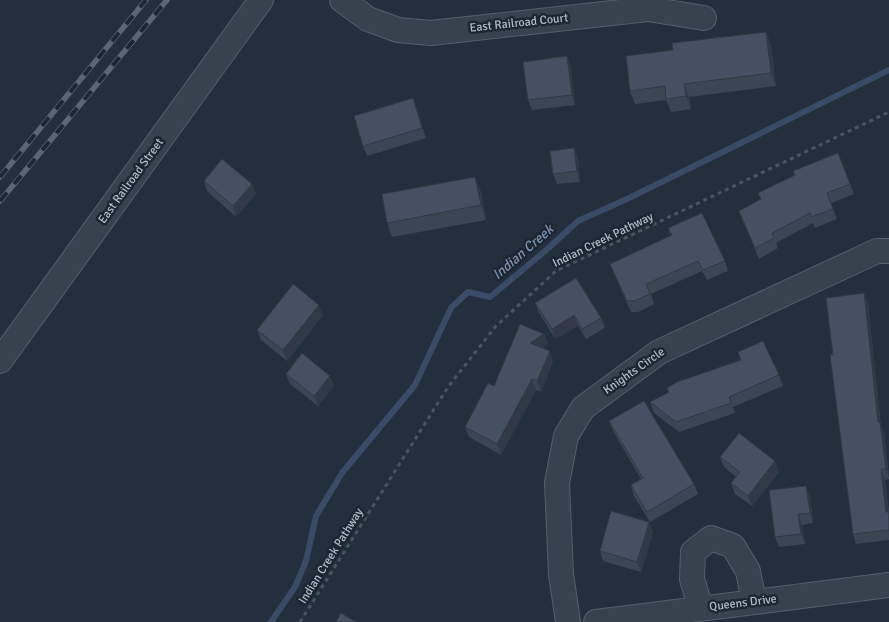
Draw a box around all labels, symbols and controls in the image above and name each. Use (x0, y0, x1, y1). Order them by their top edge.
street label: East Railroad Court (469, 10, 569, 36)
street label: East Railroad Street (95, 135, 167, 227)
street label: Indian Creek Pathway (550, 209, 656, 271)
water label: Indian Creek (489, 220, 558, 283)
street label: Knights Circle (600, 344, 668, 398)
street label: Indian Creek Pathway (295, 505, 367, 607)
street label: Queens Drive (709, 591, 777, 615)

